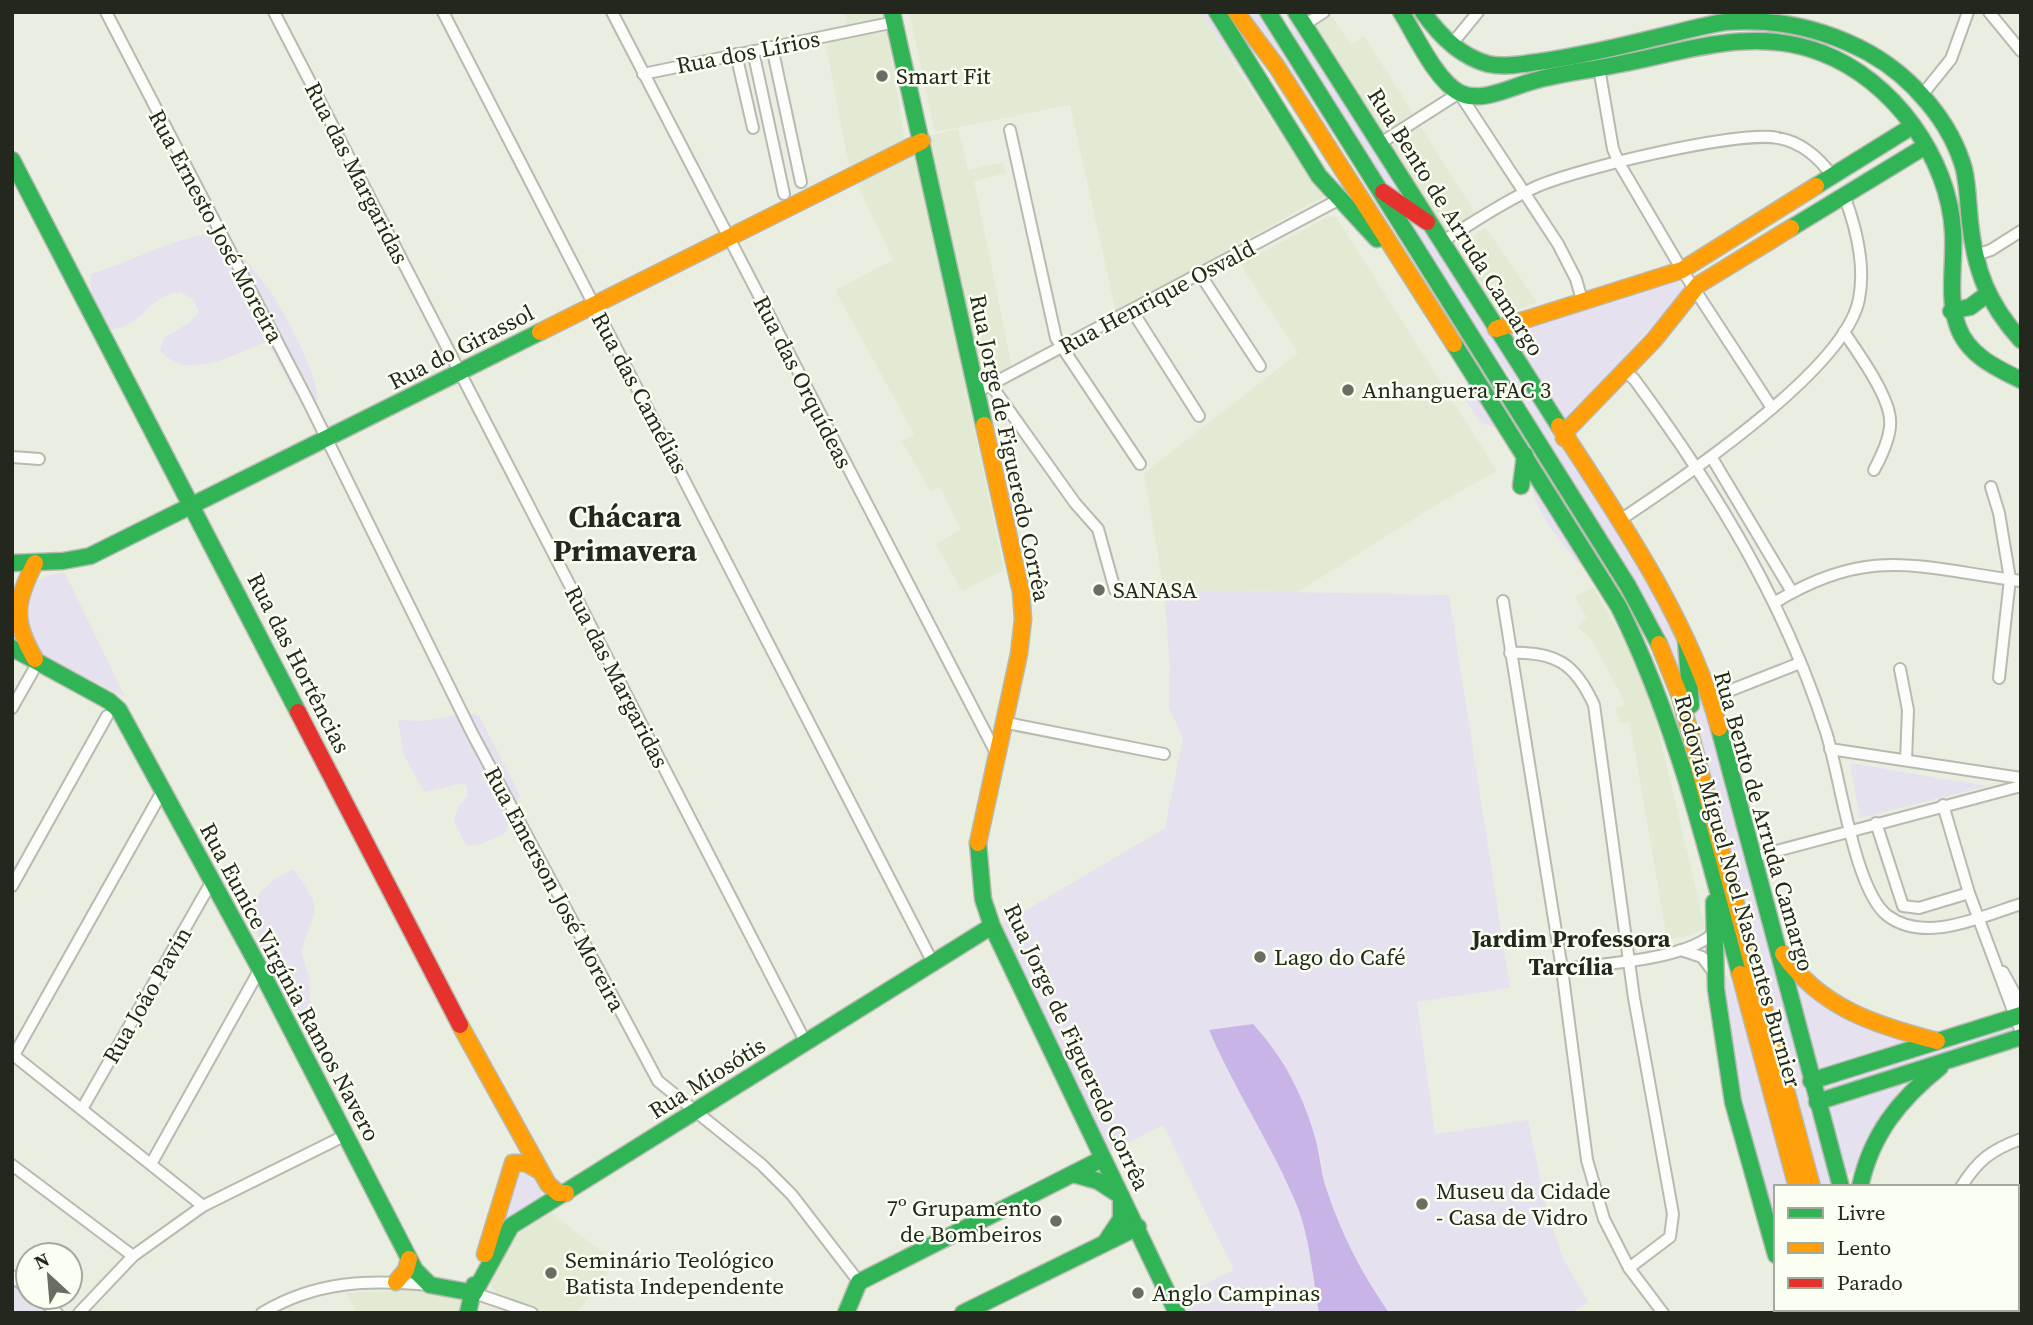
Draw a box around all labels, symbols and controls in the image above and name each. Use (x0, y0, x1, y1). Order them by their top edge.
street label: Rua dos Lírios (673, 22, 823, 82)
place label: Smart Fit (896, 60, 991, 92)
marker: Smart Fit (874, 68, 890, 84)
street label: Rua das Margaridas (297, 76, 417, 270)
street label: Rua Bento de Arruda Camargo (1360, 82, 1552, 362)
street label: Rua Ernesto José Moreira (141, 104, 291, 349)
street label: Rua Henrique Osvald (1054, 232, 1260, 362)
street label: Rua das Orquídeas (746, 290, 860, 474)
street label: Rua Jorge de Figueredo Corrêa (962, 292, 1058, 605)
street label: Rua do Girassol (383, 297, 539, 397)
street label: Rua das Camélias (584, 307, 696, 479)
place label: Anhanguera FAC 3 (1362, 374, 1551, 406)
marker: Anhanguera FAC 3 (1340, 382, 1356, 398)
district label: Chácara Primavera (553, 496, 698, 571)
street label: Rua das Hortências (240, 567, 358, 759)
place label: SANASA (1113, 574, 1198, 606)
street label: Rua das Margaridas (557, 580, 677, 774)
marker: SANASA (1091, 582, 1107, 598)
street label: Rua Bento de Arruda Camargo (1706, 667, 1822, 975)
street label: Rodovia Miguel Noel Nascentes Burnier (1667, 691, 1810, 1091)
street label: Rua Emerson José Moreira (477, 761, 633, 1017)
street label: Rua Eunice Virgínia Ramos Navero (192, 817, 388, 1147)
street label: Rua Jorge de Figueredo Corrêa (996, 898, 1158, 1196)
street label: Rua João Pavin (95, 921, 199, 1069)
district label: Jardim Professora Tarcília (1469, 922, 1671, 983)
place label: Lago do Café (1274, 941, 1406, 973)
marker: Lago do Café (1252, 949, 1268, 965)
street label: Rua Miosótis (642, 1029, 772, 1127)
place label: Museu da Cidade - Casa de Vidro (1436, 1175, 1611, 1233)
legend (1774, 1185, 2019, 1311)
place label: 7º Grupamento de Bombeiros (886, 1192, 1042, 1250)
marker: Museu da Cidade - Casa de Vidro (1414, 1196, 1430, 1212)
text: Livre (1837, 1198, 1885, 1227)
marker: 7º Grupamento de Bombeiros (1048, 1213, 1064, 1229)
text: Lento (1837, 1233, 1891, 1262)
north arrow (14, 1241, 84, 1311)
place label: Seminário Teológico Batista Independente (565, 1244, 784, 1302)
text: N (30, 1246, 54, 1275)
marker: Seminário Teológico Batista Independente (543, 1265, 559, 1281)
text: Parado (1837, 1268, 1903, 1297)
place label: Anglo Campinas (1152, 1277, 1320, 1309)
marker: Anglo Campinas (1130, 1285, 1146, 1301)

